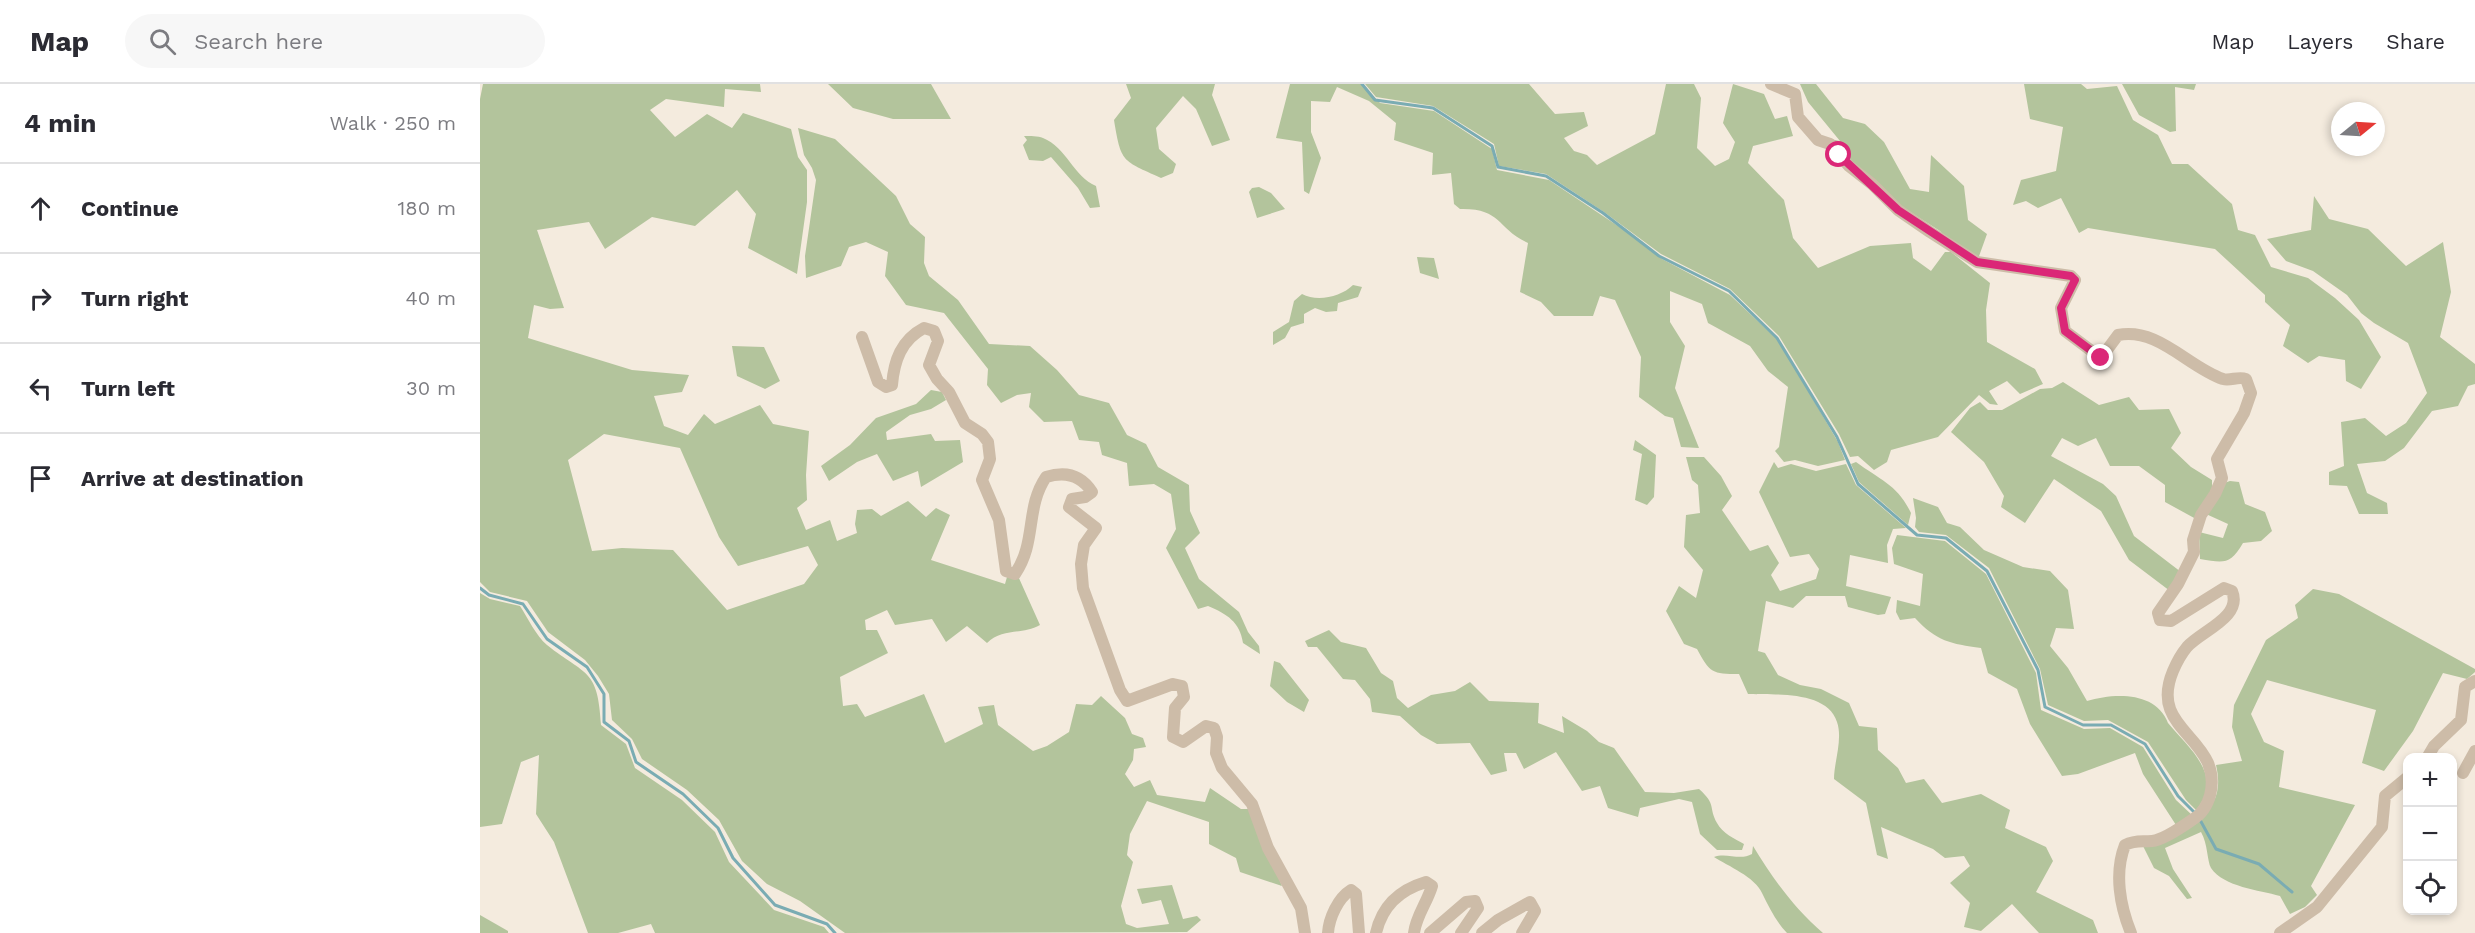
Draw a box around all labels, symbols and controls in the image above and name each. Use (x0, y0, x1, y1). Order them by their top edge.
search box (125, 14, 545, 68)
text: Map (30, 25, 89, 58)
icon: search (146, 25, 179, 58)
text: Search here (194, 29, 323, 54)
text: Map (2211, 29, 2254, 54)
text: Layers (2287, 29, 2353, 54)
text: Share (2386, 29, 2445, 54)
north arrow (2331, 102, 2385, 156)
text: 4 min (24, 108, 96, 138)
text: Walk · 250 m (329, 111, 456, 135)
route start (1825, 141, 1851, 167)
icon: ahead (24, 192, 57, 225)
text: Continue (81, 196, 179, 221)
text: 180 m (398, 196, 456, 220)
icon: right (24, 282, 57, 315)
text: Turn right (81, 286, 188, 311)
text: 40 m (405, 286, 456, 310)
route end (2087, 344, 2113, 370)
icon: left (24, 372, 57, 405)
text: Turn left (81, 376, 175, 401)
text: 30 m (406, 376, 456, 400)
icon: arrive (24, 462, 57, 495)
text: Arrive at destination (81, 466, 304, 491)
map controls (2403, 753, 2457, 915)
button: + (2403, 753, 2457, 807)
button: − (2403, 807, 2457, 861)
button: locate (2403, 861, 2457, 915)

